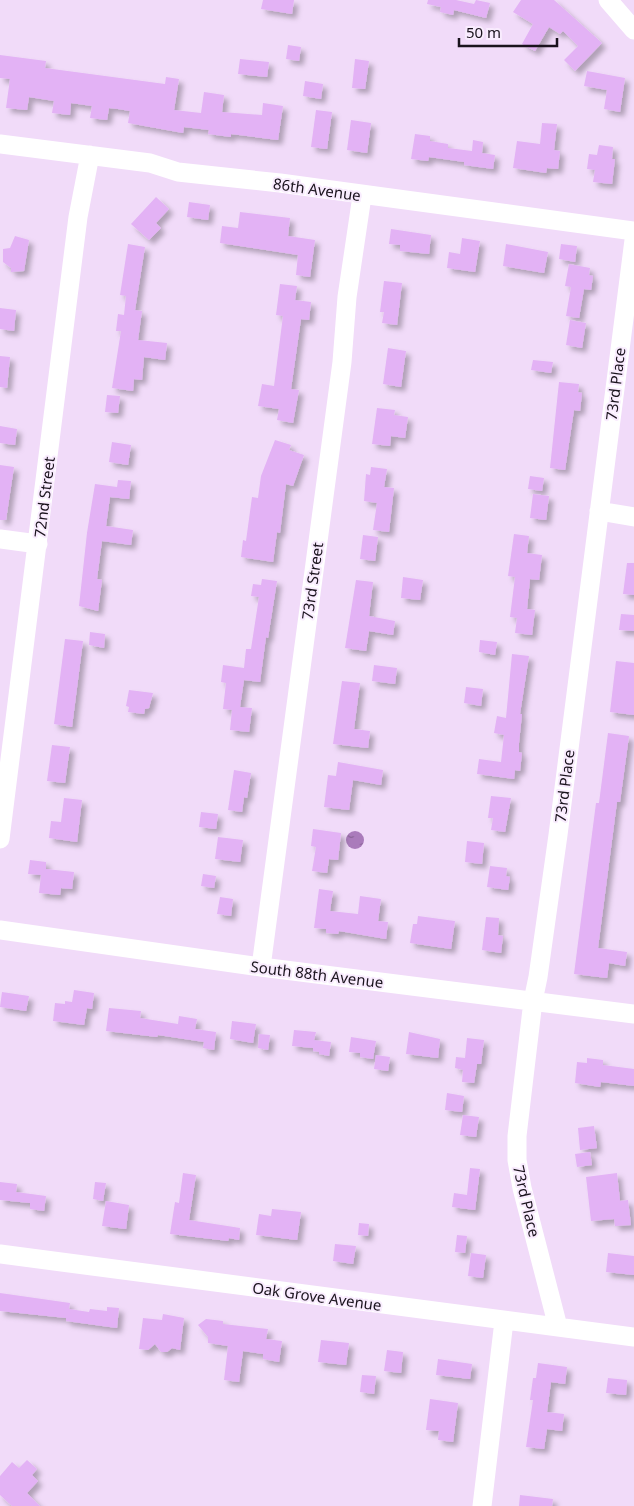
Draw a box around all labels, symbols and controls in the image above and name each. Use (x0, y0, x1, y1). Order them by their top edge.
scale bar (459, 15, 556, 47)
text: 50 m (466, 22, 501, 42)
street label: 86th Avenue (272, 173, 362, 205)
street label: 73rd Place (601, 346, 629, 422)
street label: 72nd Street (29, 455, 59, 539)
street label: 73rd Street (297, 540, 327, 621)
street label: 73rd Place (550, 748, 578, 824)
street label: South 88th Avenue (249, 956, 385, 992)
street label: 73rd Place (509, 1163, 545, 1239)
street label: Oak Grove Avenue (251, 1277, 383, 1315)

